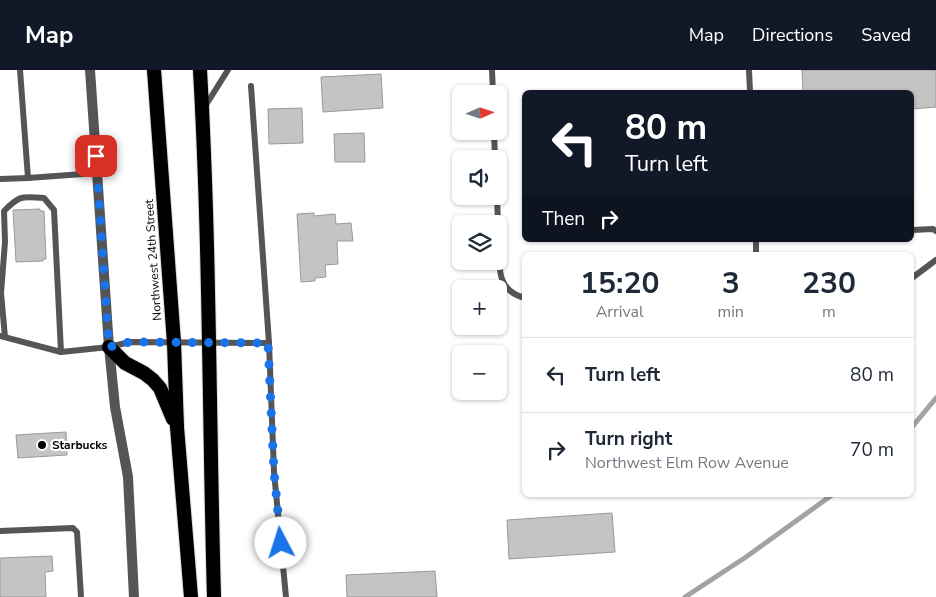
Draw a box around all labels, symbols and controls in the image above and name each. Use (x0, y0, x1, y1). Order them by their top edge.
text: Map (25, 19, 73, 51)
text: Map (689, 23, 724, 47)
text: Directions (752, 23, 833, 47)
text: Saved (861, 23, 911, 47)
north arrow (452, 85, 508, 140)
map controls (452, 85, 507, 400)
text: 80 m (625, 104, 707, 151)
icon: left (542, 110, 607, 175)
pin (75, 135, 117, 177)
icon: arrive (82, 142, 110, 170)
text: Turn left (625, 149, 708, 179)
button: sound (452, 150, 507, 205)
street label: Northwest 24th Street (141, 198, 165, 321)
icon: right (595, 205, 623, 233)
text: Then (542, 206, 585, 232)
button: layers (452, 215, 507, 270)
text: 15:20 (580, 263, 659, 304)
text: 3 (722, 263, 740, 304)
text: 230 (802, 263, 856, 304)
button: + (452, 280, 507, 335)
text: Arrival (596, 301, 644, 323)
text: min (717, 301, 744, 323)
text: m (822, 301, 836, 323)
button: − (452, 345, 507, 400)
icon: left (542, 361, 570, 389)
text: Turn left (585, 362, 660, 388)
text: 80 m (850, 362, 894, 388)
text: Turn right (585, 426, 672, 452)
icon: right (542, 436, 570, 464)
place label: Starbucks (52, 437, 108, 453)
text: 70 m (850, 437, 894, 463)
marker: Starbucks (36, 439, 48, 451)
text: Northwest Elm Row Avenue (585, 452, 789, 474)
position arrow (254, 516, 306, 568)

